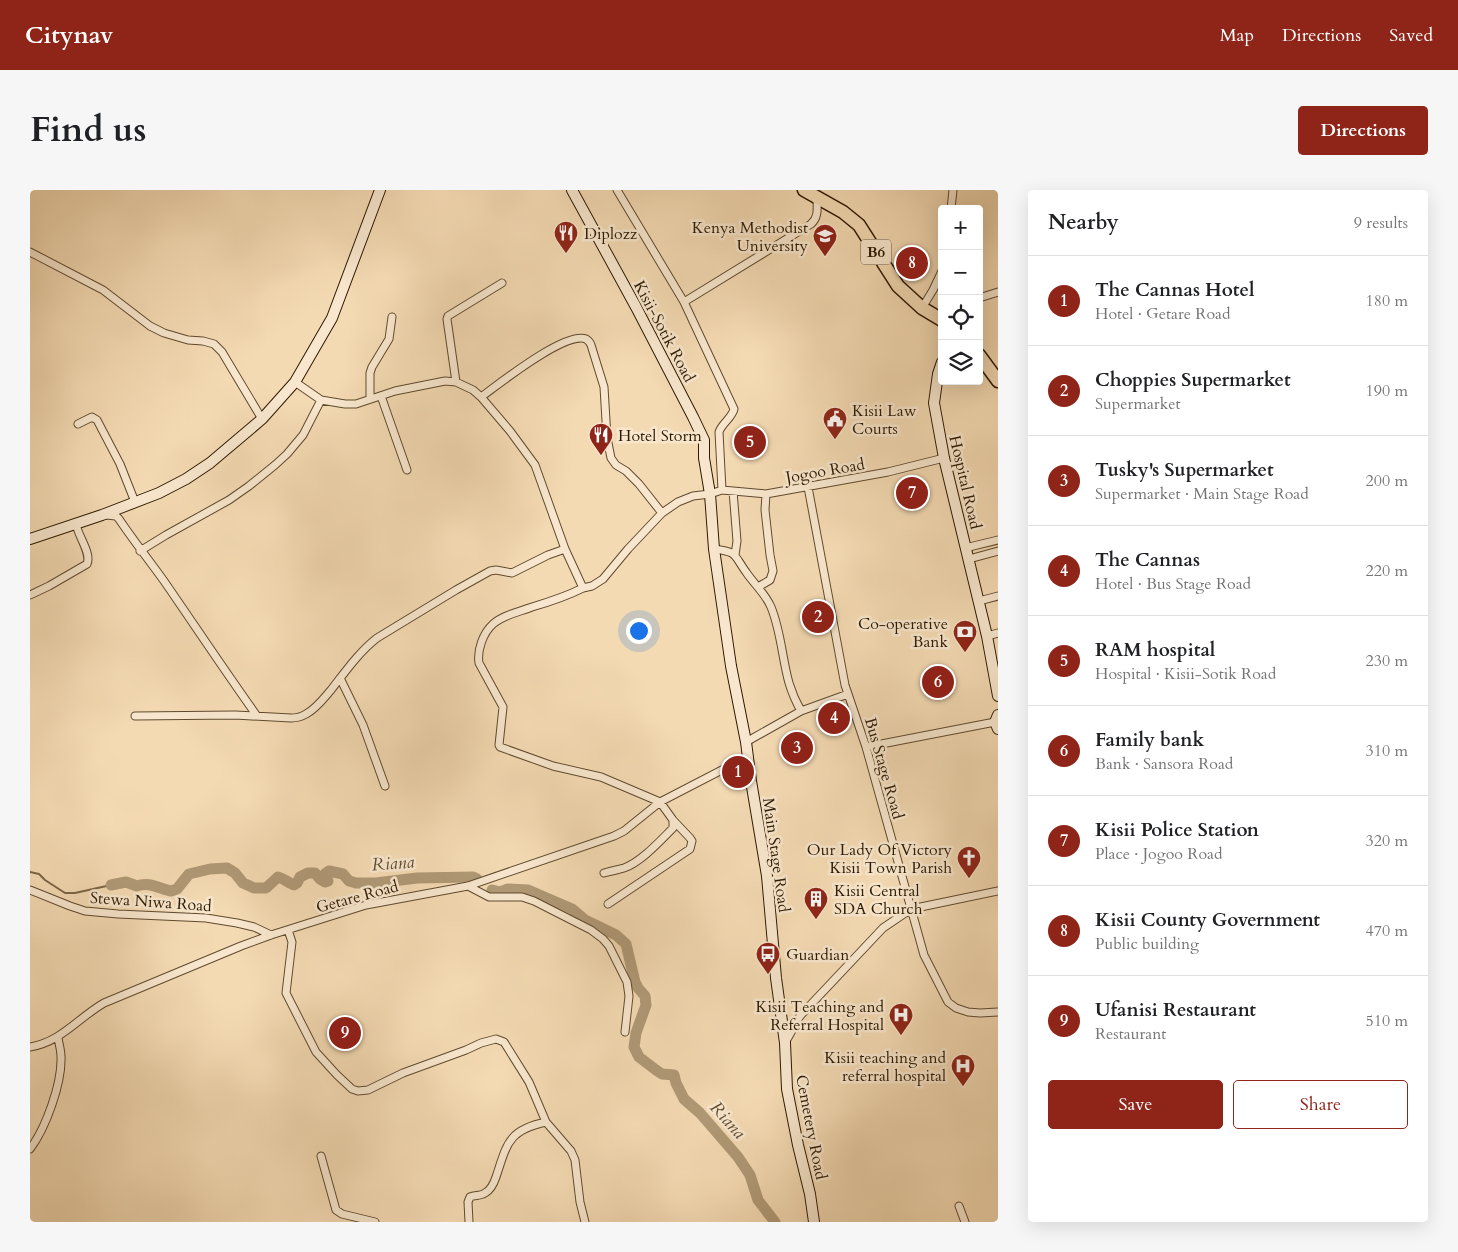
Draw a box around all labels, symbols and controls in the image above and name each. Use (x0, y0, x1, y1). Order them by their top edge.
text: Citynav (25, 19, 113, 52)
text: Map (1220, 23, 1254, 48)
text: Directions (1282, 23, 1361, 48)
text: Saved (1389, 23, 1433, 48)
text: Find us (30, 106, 146, 154)
button: Directions (1298, 106, 1428, 155)
map controls (938, 205, 983, 385)
button: + (938, 205, 983, 250)
text: Nearby (1048, 208, 1119, 237)
text: 9 results (1354, 212, 1408, 234)
place label: Kenya Methodist University (692, 217, 809, 257)
restaurant icon: Diplozz (553, 220, 579, 254)
place label: Diplozz (584, 223, 637, 245)
school or university icon: Kenya Methodist University (812, 223, 838, 257)
road number: B6 (861, 240, 891, 264)
pin: 8 (896, 244, 928, 282)
button: − (938, 250, 983, 295)
street label: Kisii-Sotik Road (628, 277, 700, 387)
text: The Cannas Hotel (1095, 277, 1255, 303)
text: 1 (1060, 290, 1068, 312)
text: 180 m (1366, 290, 1408, 312)
button: locate (938, 295, 983, 340)
text: Hotel · Getare Road (1095, 303, 1231, 325)
button: layers (938, 340, 983, 385)
text: Choppies Supermarket (1095, 367, 1291, 393)
text: 2 (1060, 380, 1068, 402)
text: 190 m (1366, 380, 1408, 402)
text: Supermarket (1095, 393, 1181, 415)
place label: Kisii Law Courts (852, 400, 917, 440)
public building icon: Kisii Law Courts (822, 406, 848, 440)
restaurant icon: Hotel Storm (588, 422, 614, 456)
pin: 5 (734, 423, 766, 461)
place label: Hotel Storm (618, 425, 702, 447)
street label: Hospital Road (944, 433, 987, 532)
street label: Jogoo Road (782, 453, 867, 489)
text: Tusky's Supermarket (1095, 457, 1274, 483)
text: 3 (1060, 470, 1068, 492)
text: 200 m (1366, 470, 1408, 492)
pin: 7 (896, 474, 928, 512)
text: Supermarket · Main Stage Road (1095, 483, 1309, 505)
text: The Cannas (1095, 547, 1200, 573)
text: 4 (1060, 560, 1068, 582)
text: 220 m (1366, 560, 1408, 582)
text: Hotel · Bus Stage Road (1095, 573, 1251, 595)
pin: 2 (802, 598, 834, 636)
place label: Co-operative Bank (858, 613, 948, 653)
your location (626, 618, 652, 644)
bank icon: Co-operative Bank (952, 619, 978, 653)
text: RAM hospital (1095, 637, 1215, 663)
text: 5 (1060, 650, 1068, 672)
text: 230 m (1366, 650, 1408, 672)
pin: 6 (922, 663, 954, 701)
text: Hospital · Kisii-Sotik Road (1095, 663, 1276, 685)
pin: 4 (818, 699, 850, 737)
street label: Bus Stage Road (859, 715, 909, 822)
text: Family bank (1095, 727, 1204, 753)
pin: 3 (781, 729, 813, 767)
text: 6 (1060, 740, 1068, 762)
text: 310 m (1366, 740, 1408, 762)
pin: 1 (722, 753, 754, 791)
text: Bank · Sansora Road (1095, 753, 1233, 775)
street label: Main Stage Road (757, 796, 795, 914)
text: Kisii Police Station (1095, 817, 1259, 843)
text: 7 (1060, 830, 1068, 852)
text: 320 m (1366, 830, 1408, 852)
place label: Our Lady Of Victory Kisii Town Parish (807, 839, 953, 879)
text: Place · Jogoo Road (1095, 843, 1222, 865)
church icon: Our Lady Of Victory Kisii Town Parish (956, 845, 982, 879)
water label: Riana (371, 850, 415, 877)
street label: Getare Road (314, 875, 401, 919)
place label: Kisii Central SDA Church (834, 880, 923, 920)
building icon: Kisii Central SDA Church (803, 886, 829, 920)
street label: Stewa Niwa Road (89, 887, 213, 917)
text: Kisii County Government (1095, 907, 1320, 933)
text: 8 (1060, 920, 1068, 942)
text: 470 m (1366, 920, 1408, 942)
text: Public building (1095, 933, 1199, 955)
bus stop icon: Guardian (755, 941, 781, 975)
place label: Guardian (786, 944, 849, 966)
place label: Kisii Teaching and Referral Hospital (756, 996, 884, 1036)
text: Ufanisi Restaurant (1095, 997, 1256, 1023)
hospital icon: Kisii Teaching and Referral Hospital (888, 1002, 914, 1036)
text: 9 (1060, 1010, 1068, 1032)
text: 510 m (1366, 1010, 1408, 1032)
pin: 9 (329, 1014, 361, 1052)
text: Restaurant (1095, 1023, 1166, 1045)
place label: Kisii teaching and referral hospital (824, 1047, 946, 1087)
hospital icon: Kisii teaching and referral hospital (950, 1053, 976, 1087)
street label: Cemetery Road (790, 1073, 832, 1182)
button: Save (1048, 1080, 1223, 1129)
button: Share (1233, 1080, 1408, 1129)
water label: Riana (704, 1096, 751, 1145)

